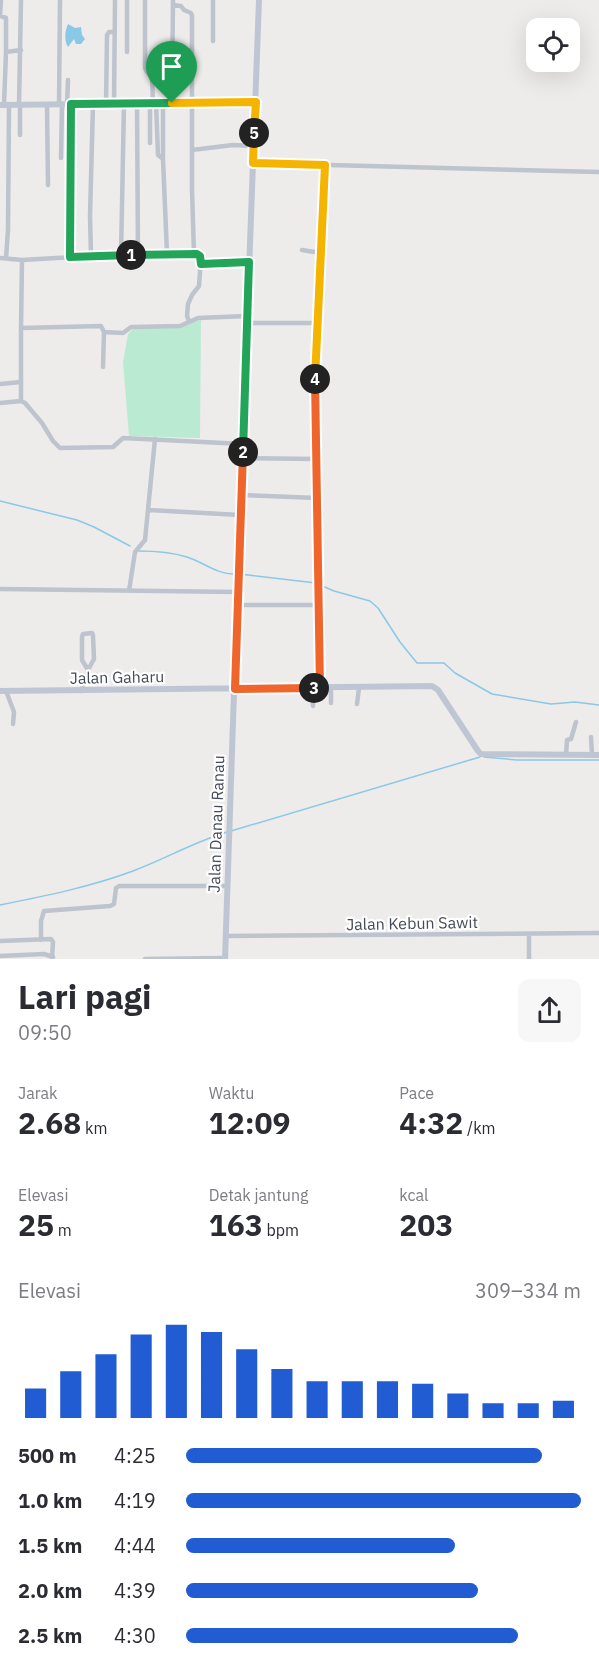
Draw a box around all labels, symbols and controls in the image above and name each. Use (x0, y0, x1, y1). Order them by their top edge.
map controls (526, 18, 580, 72)
button: locate (526, 18, 580, 72)
pin (146, 41, 197, 103)
icon: arrive (155, 50, 188, 83)
pin: 5 (239, 118, 269, 148)
text: 5 (249, 123, 259, 143)
pin: 1 (116, 240, 146, 270)
text: 1 (126, 245, 136, 265)
pin: 4 (300, 364, 330, 394)
text: 4 (310, 369, 320, 389)
pin: 2 (228, 437, 258, 467)
text: 2 (238, 442, 248, 462)
street label: Jalan Gaharu (69, 666, 165, 688)
pin: 3 (299, 673, 329, 703)
text: 3 (309, 678, 319, 698)
street label: Jalan Danau Ranau (204, 755, 228, 893)
street label: Jalan Kebun Sawit (346, 912, 478, 934)
text: Lari pagi (18, 975, 151, 1018)
button: share (518, 979, 581, 1042)
text: 09:50 (18, 1019, 72, 1046)
text: Jarak (18, 1083, 58, 1103)
text: Waktu (209, 1083, 254, 1103)
text: Pace (399, 1083, 434, 1103)
text: 2.68 (18, 1103, 81, 1142)
text: 12:09 (209, 1103, 291, 1142)
text: 4:32 (399, 1103, 463, 1142)
text: km (81, 1118, 108, 1138)
text: /km (463, 1118, 496, 1138)
text: Elevasi (18, 1185, 68, 1205)
text: Detak jantung (209, 1185, 308, 1205)
text: kcal (399, 1185, 428, 1205)
text: 25 (18, 1205, 54, 1244)
text: 163 (209, 1205, 263, 1244)
text: 203 (399, 1205, 453, 1244)
text: m (54, 1220, 72, 1240)
text: bpm (263, 1220, 299, 1240)
text: Elevasi (18, 1277, 81, 1304)
text: 309–334 m (475, 1277, 581, 1304)
text: 500 m (18, 1442, 77, 1469)
text: 4:25 (114, 1442, 156, 1469)
text: 1.0 km (18, 1487, 82, 1514)
text: 4:19 (114, 1487, 156, 1514)
text: 1.5 km (18, 1532, 82, 1559)
text: 4:44 (114, 1532, 156, 1559)
text: 2.0 km (18, 1577, 82, 1604)
text: 4:39 (114, 1577, 156, 1604)
text: 2.5 km (18, 1622, 82, 1649)
text: 4:30 (114, 1622, 156, 1649)

